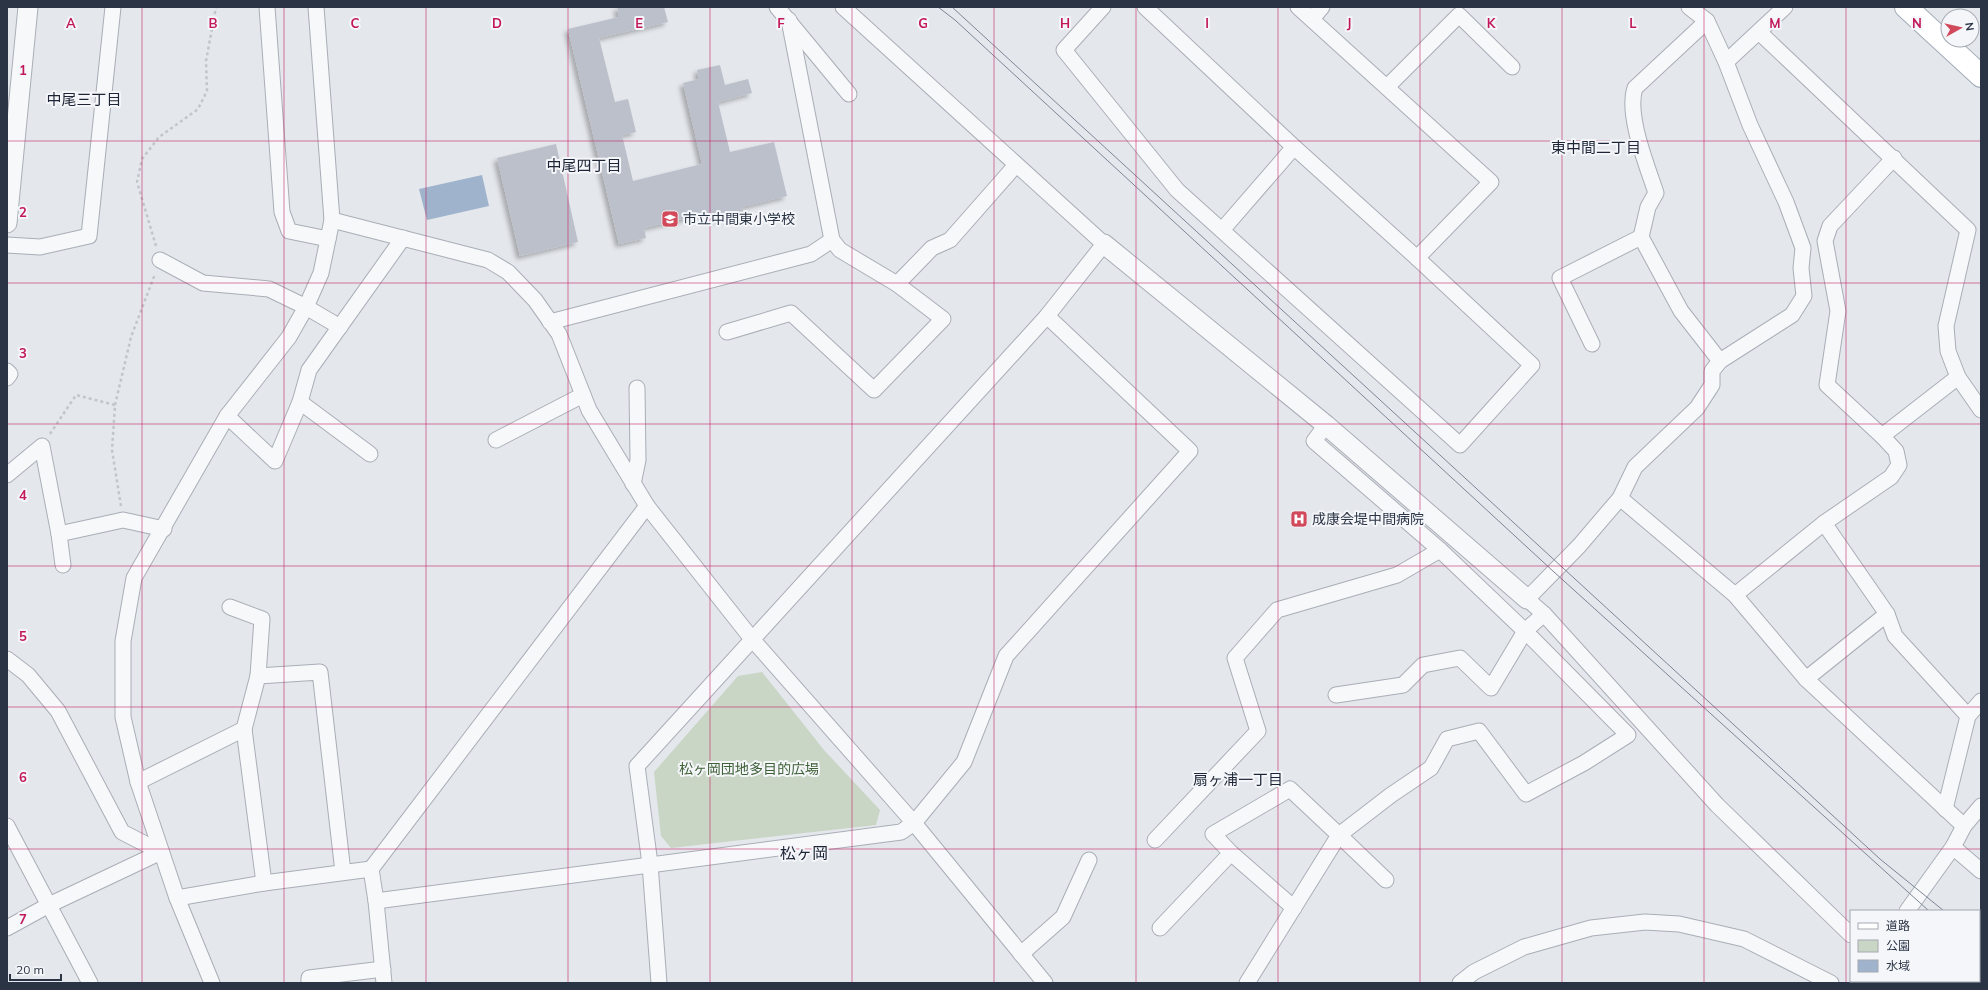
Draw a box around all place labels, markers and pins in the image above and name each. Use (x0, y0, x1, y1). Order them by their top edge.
school or university icon: 市立中間東小学校 (660, 209, 680, 229)
place label: 市立中間東小学校 (683, 210, 795, 228)
hospital icon: 成康会堤中間病院 (1289, 509, 1309, 529)
place label: 成康会堤中間病院 (1312, 510, 1424, 528)

